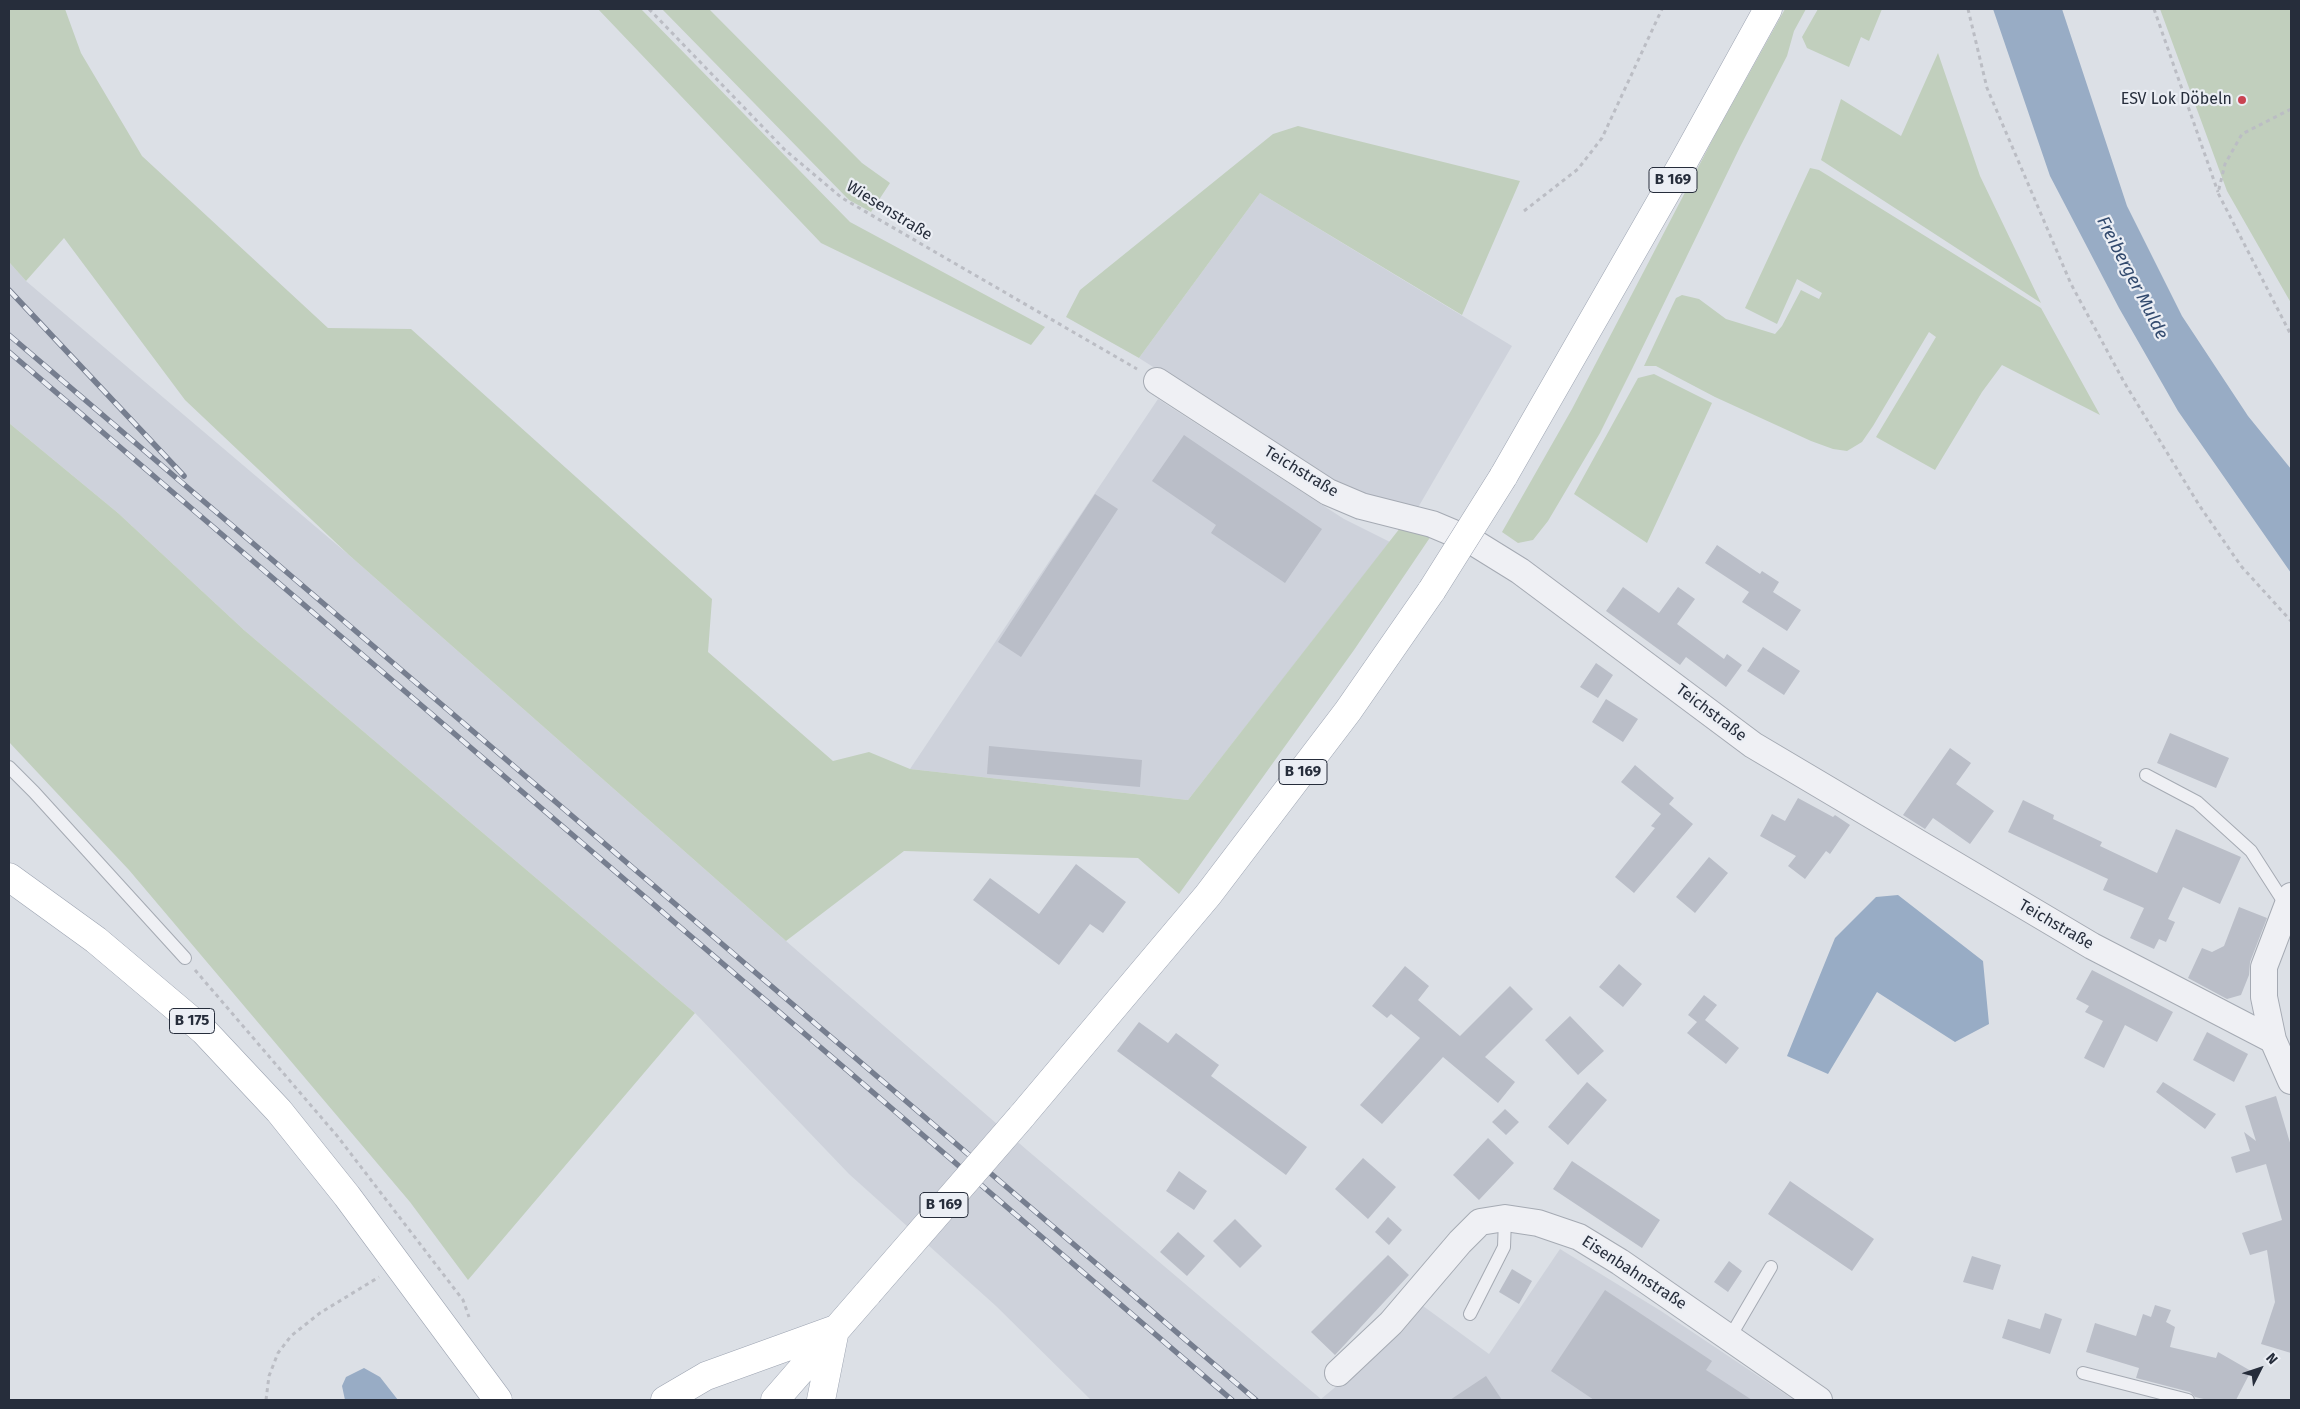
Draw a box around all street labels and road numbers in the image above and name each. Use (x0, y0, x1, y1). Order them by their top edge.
road number: B 169 (1649, 168, 1697, 192)
street label: Wiesenstraße (842, 177, 936, 245)
street label: Teichstraße (1260, 442, 1342, 502)
street label: Teichstraße (1672, 680, 1750, 746)
road number: B 169 (1279, 760, 1327, 784)
street label: Teichstraße (2015, 896, 2097, 954)
road number: B 175 (170, 1008, 214, 1034)
road number: B 169 (920, 1192, 968, 1218)
street label: Eisenbahnstraße (1578, 1232, 1690, 1314)

